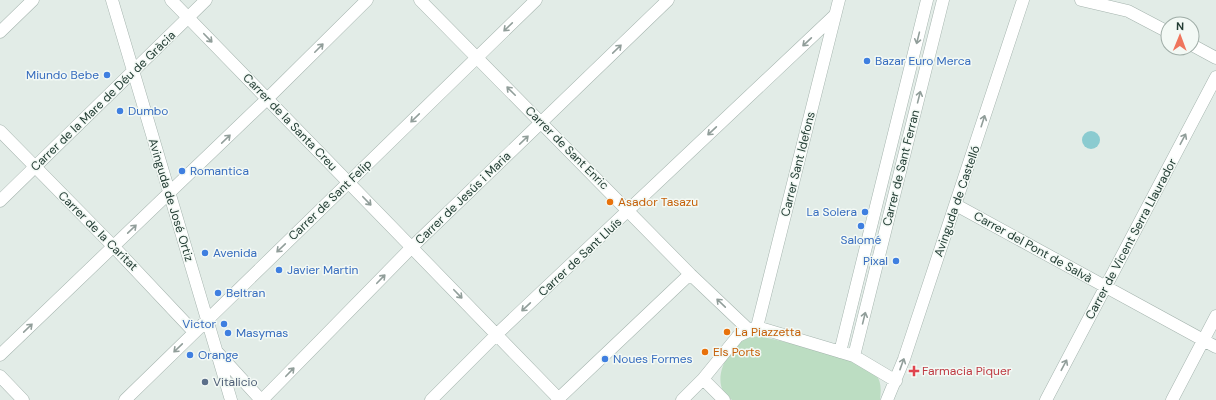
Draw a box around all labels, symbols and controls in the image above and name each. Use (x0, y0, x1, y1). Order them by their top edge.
north arrow (1160, 16, 1200, 56)
text: N (1176, 19, 1184, 33)
one-way arrow (503, 22, 513, 32)
street label: Carrer de la Mare de Déu de Gràcia (27, 27, 179, 175)
one-way arrow (913, 31, 921, 44)
one-way arrow (203, 33, 213, 43)
one-way arrow (802, 37, 812, 47)
one-way arrow (314, 43, 324, 53)
one-way arrow (612, 44, 622, 54)
place label: Bazar Euro Merca (875, 53, 971, 69)
marker: Bazar Euro Merca (862, 56, 872, 66)
place label: Miundo Bebe (26, 67, 99, 83)
marker: Miundo Bebe (102, 70, 112, 80)
street label: Carrer de la Santa Creu (239, 70, 341, 174)
one-way arrow (506, 86, 516, 96)
one-way arrow (916, 91, 923, 104)
place label: Dumbo (128, 103, 168, 119)
street label: Carrer de Sant Enric (522, 103, 612, 193)
marker: Dumbo (115, 106, 125, 116)
street label: Carrer de Sant Ferran (879, 108, 923, 228)
street label: Carrer Sant Idefons (777, 110, 819, 218)
one-way arrow (410, 113, 420, 123)
one-way arrow (980, 115, 987, 128)
one-way arrow (707, 127, 717, 136)
one-way arrow (1180, 133, 1188, 145)
one-way arrow (221, 134, 231, 144)
one-way arrow (519, 135, 529, 144)
street label: Avinguda de José Ortiz (145, 137, 197, 263)
street label: Avinguda de Castelló (930, 143, 984, 259)
street label: Carrer de Jesús i Maria (412, 148, 514, 248)
street label: Carrer de Vicent Serra Llaurador (1082, 155, 1181, 322)
street label: Carrer de Sant Felip (285, 156, 375, 244)
place label: Romantica (190, 163, 249, 179)
marker: Romantica (177, 166, 187, 176)
street label: Carrer de la Caritat (55, 188, 141, 274)
place label: Asador Tasazu (618, 194, 698, 210)
one-way arrow (362, 196, 372, 206)
marker: Asador Tasazu (605, 197, 615, 207)
place label: La Solera (806, 204, 857, 220)
marker: La Solera (860, 207, 870, 217)
street label: Carrer del Pont de Salvà (971, 208, 1095, 286)
street label: Carrer de Sant Lluís (535, 214, 625, 300)
marker: Salomé (856, 221, 866, 231)
one-way arrow (127, 224, 137, 233)
place label: Salomé (841, 232, 882, 248)
one-way arrow (276, 243, 286, 253)
place label: Avenida (213, 245, 257, 261)
marker: Avenida (200, 248, 210, 258)
place label: Pixal (863, 253, 888, 269)
marker: Pixal (891, 256, 901, 266)
place label: Javier Martin (287, 262, 359, 278)
marker: Javier Martin (274, 265, 284, 275)
one-way arrow (376, 274, 385, 284)
place label: Beltran (226, 285, 265, 301)
marker: Beltran (213, 288, 223, 298)
one-way arrow (453, 289, 463, 299)
one-way arrow (716, 299, 726, 308)
one-way arrow (521, 302, 531, 312)
one-way arrow (860, 312, 868, 325)
place label: Victor (182, 316, 217, 332)
marker: Victor (219, 319, 229, 329)
one-way arrow (23, 323, 33, 333)
place label: La Piazzetta (735, 324, 801, 340)
place label: Masymas (236, 325, 288, 341)
marker: La Piazzetta (722, 327, 732, 337)
marker: Masymas (223, 328, 233, 338)
one-way arrow (173, 343, 183, 353)
place label: Els Ports (713, 344, 761, 360)
place label: Orange (198, 347, 239, 363)
marker: Els Ports (700, 347, 710, 357)
marker: Orange (185, 350, 195, 360)
place label: Noues Formes (613, 351, 693, 367)
marker: Noues Formes (600, 354, 610, 364)
one-way arrow (899, 359, 907, 371)
one-way arrow (1061, 360, 1068, 372)
place label: Farmacia Piquer (922, 363, 1012, 379)
marker: Farmacia Piquer (909, 366, 919, 376)
one-way arrow (285, 367, 294, 377)
place label: Vitalicio (213, 374, 258, 390)
marker: Vitalicio (200, 377, 210, 387)

